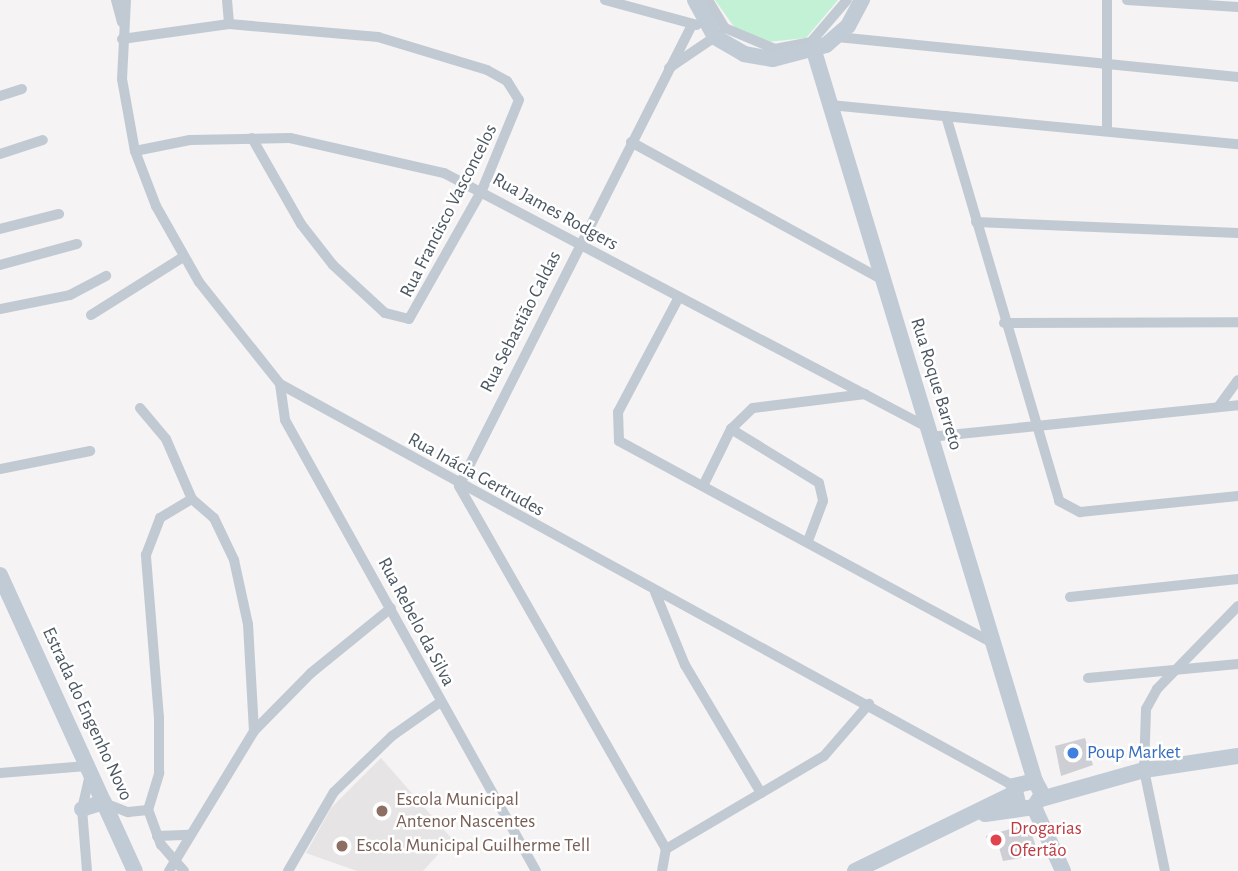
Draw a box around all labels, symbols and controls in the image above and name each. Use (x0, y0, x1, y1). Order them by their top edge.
street label: Rua Francisco Vasconcelos (395, 121, 503, 301)
street label: Rua James Rodgers (488, 168, 622, 256)
street label: Rua Sebastião Caldas (476, 248, 566, 396)
street label: Rua Roque Barreto (905, 315, 967, 453)
street label: Rua Inácia Gertrudes (404, 428, 548, 522)
street label: Rua Rebelo da Silva (372, 554, 460, 690)
street label: Estrada do Engenho Novo (37, 624, 137, 804)
place label: Poup Market (1087, 742, 1181, 764)
marker: Poup Market (1065, 745, 1081, 761)
place label: Escola Municipal Antenor Nascentes (396, 789, 535, 833)
marker: Escola Municipal Antenor Nascentes (374, 803, 390, 819)
place label: Drogarias Ofertão (1010, 818, 1082, 862)
marker: Drogarias Ofertão (988, 832, 1004, 848)
place label: Escola Municipal Guilherme Tell (356, 835, 590, 857)
marker: Escola Municipal Guilherme Tell (334, 838, 350, 854)

